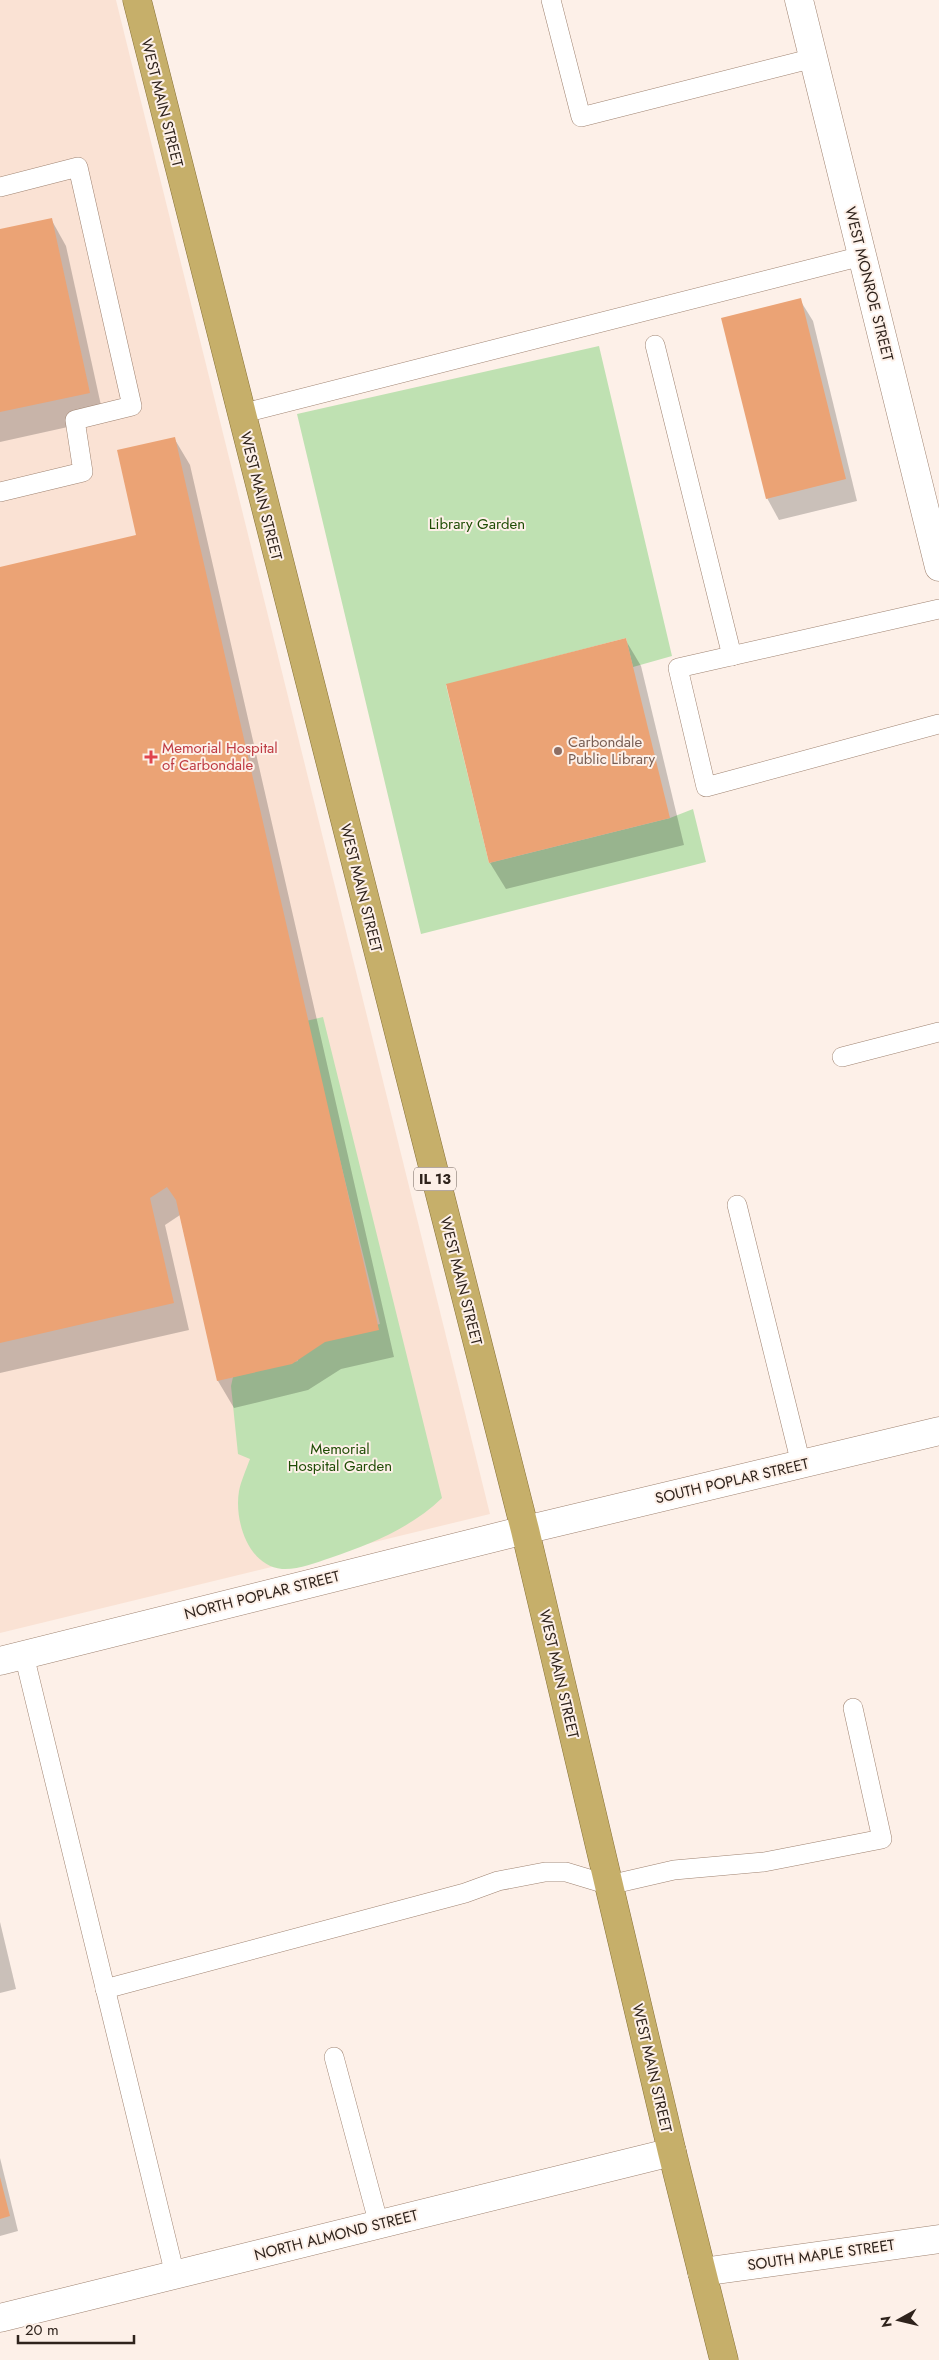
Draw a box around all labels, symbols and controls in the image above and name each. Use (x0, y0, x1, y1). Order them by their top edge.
street label: WEST MAIN STREET (135, 36, 189, 170)
street label: WEST MONROE STREET (839, 204, 899, 364)
street label: WEST MAIN STREET (234, 429, 288, 563)
park label: Library Garden (429, 513, 525, 535)
place label: Carbondale Public Library (568, 731, 656, 770)
place label: Memorial Hospital of Carbondale (162, 737, 278, 776)
marker: Carbondale Public Library (552, 745, 564, 757)
marker: Memorial Hospital of Carbondale (144, 750, 158, 764)
street label: WEST MAIN STREET (334, 821, 388, 955)
road number: IL 13 (414, 1168, 456, 1190)
street label: WEST MAIN STREET (434, 1214, 488, 1348)
park label: Memorial Hospital Garden (288, 1438, 392, 1477)
street label: SOUTH POPLAR STREET (653, 1453, 811, 1509)
street label: NORTH POPLAR STREET (182, 1565, 342, 1625)
street label: WEST MAIN STREET (533, 1607, 585, 1741)
street label: WEST MAIN STREET (626, 2001, 678, 2135)
street label: NORTH ALMOND STREET (252, 2204, 420, 2266)
street label: SOUTH MAPLE STREET (746, 2234, 896, 2276)
north arrow (874, 2295, 924, 2345)
scale bar (18, 2312, 134, 2344)
text: N (875, 2315, 897, 2329)
text: 20 m (25, 2319, 59, 2341)

